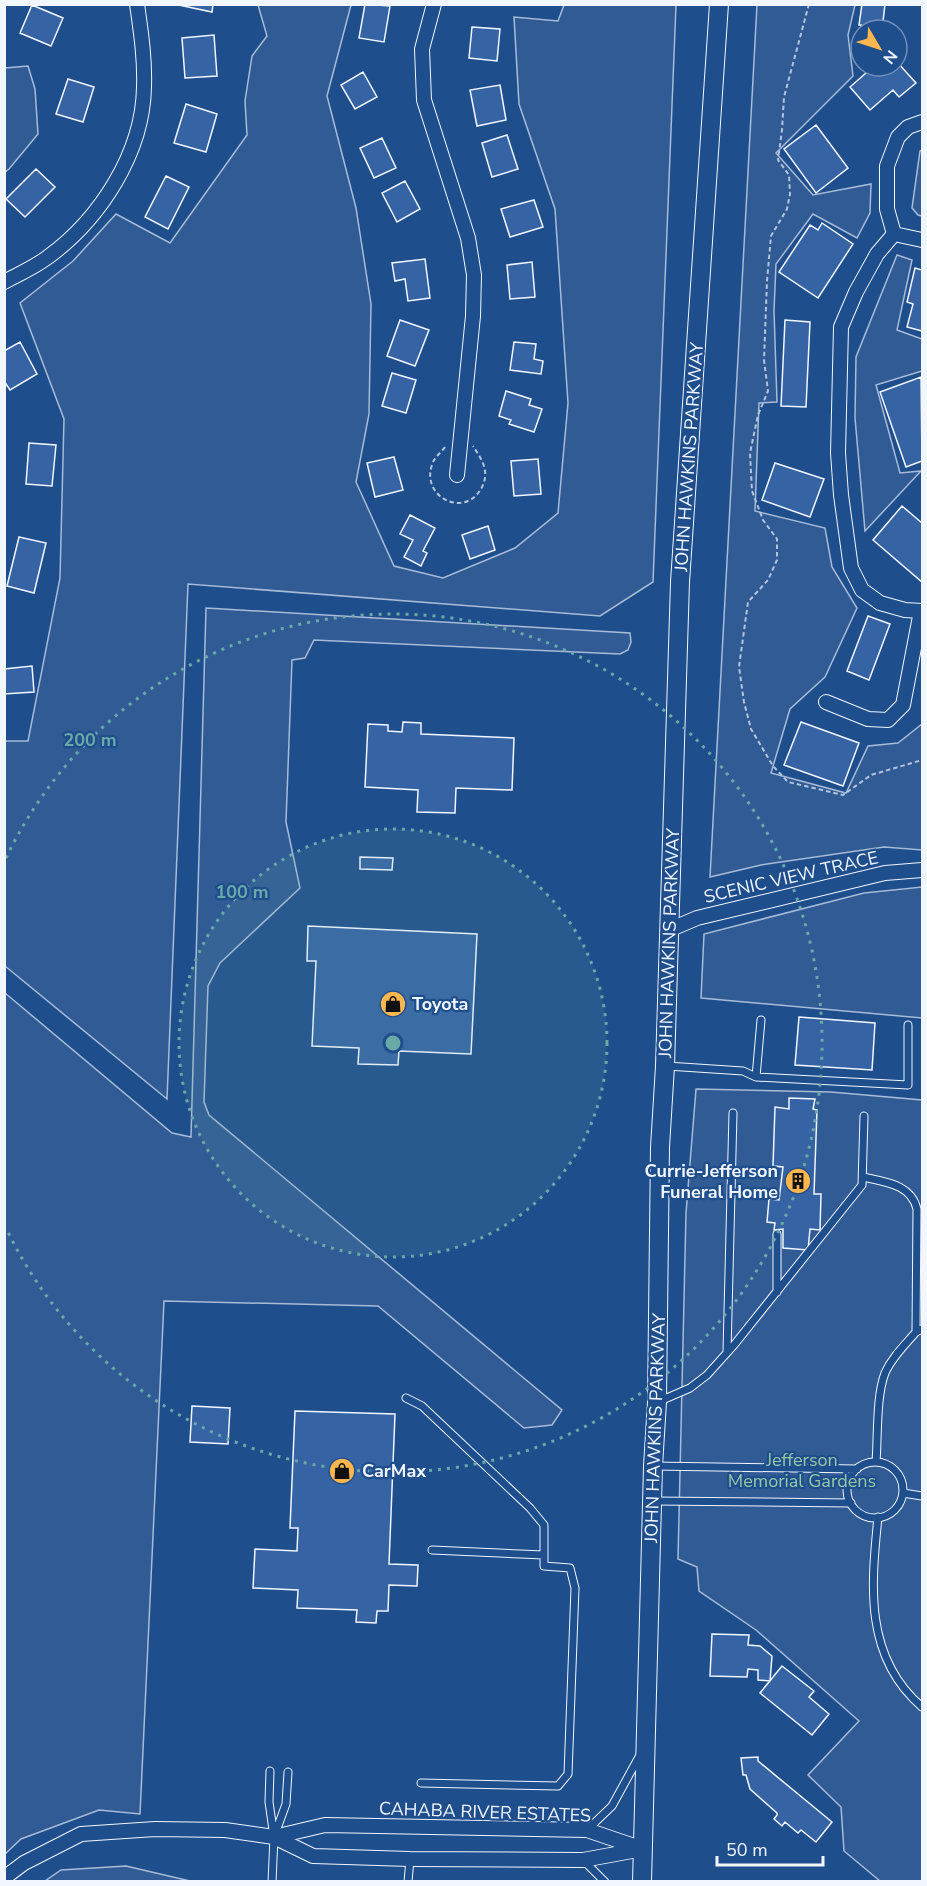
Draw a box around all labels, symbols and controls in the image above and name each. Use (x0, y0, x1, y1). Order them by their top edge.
north arrow (849, 18, 909, 78)
text: N (878, 45, 902, 68)
street label: JOHN HAWKINS PARKWAY (669, 341, 709, 573)
text: 200 m (63, 728, 117, 752)
street label: JOHN HAWKINS PARKWAY (653, 828, 685, 1059)
street label: SCENIC VIEW TRACE (701, 845, 881, 909)
text: 100 m (215, 880, 269, 904)
shop icon: Toyota (378, 989, 408, 1019)
place label: Toyota (412, 992, 468, 1016)
centre of rings (383, 1033, 403, 1053)
place label: Currie-Jefferson Funeral Home (645, 1159, 778, 1204)
building icon: Currie-Jefferson Funeral Home (783, 1166, 813, 1196)
street label: JOHN HAWKINS PARKWAY (639, 1313, 671, 1544)
park label: Jefferson Memorial Gardens (728, 1448, 876, 1493)
shop icon: CarMax (327, 1456, 357, 1486)
place label: CarMax (362, 1459, 426, 1483)
street label: CAHABA RIVER ESTATES (379, 1796, 591, 1828)
scale bar (717, 1829, 824, 1867)
text: 50 m (726, 1838, 768, 1862)

